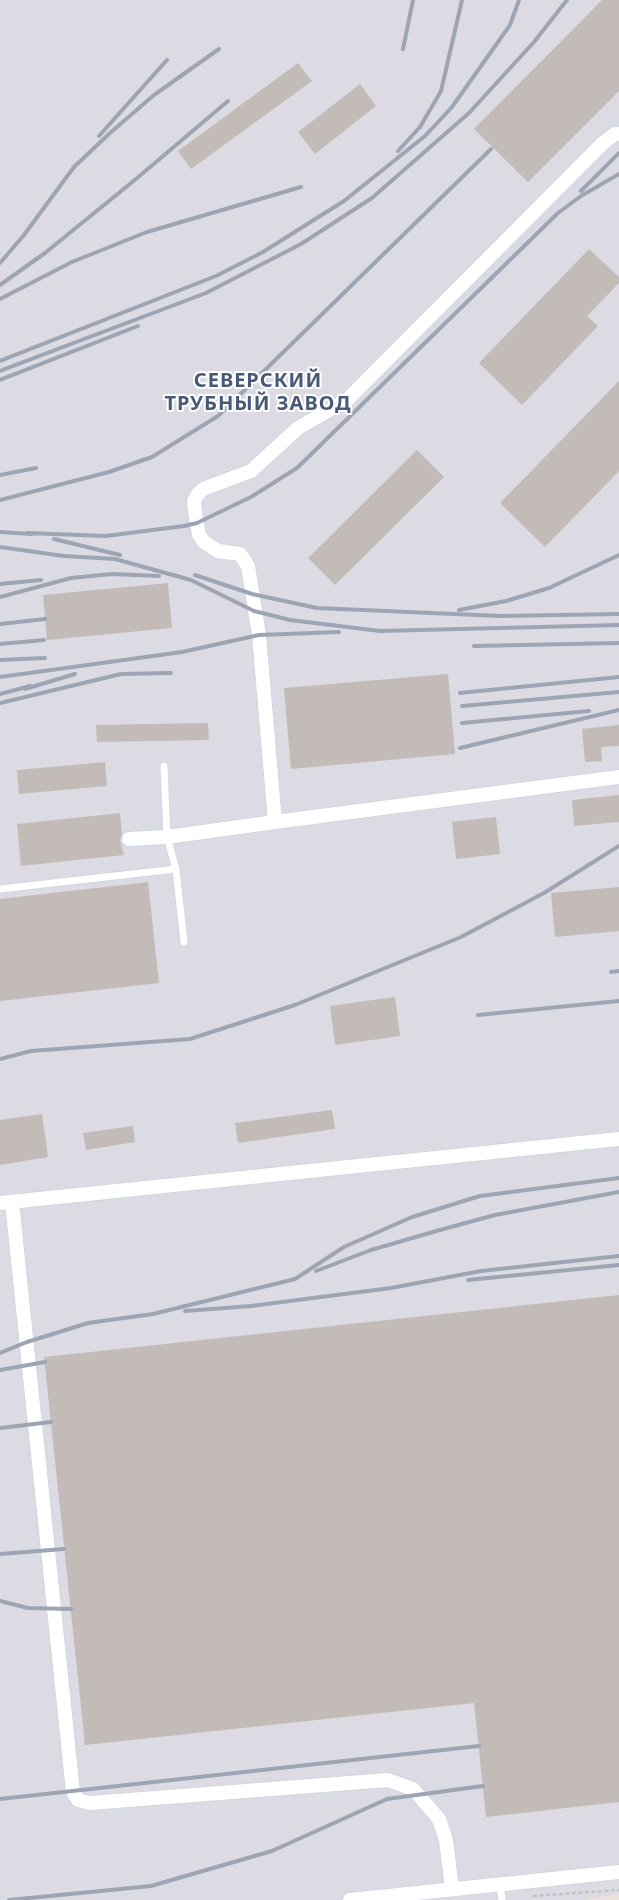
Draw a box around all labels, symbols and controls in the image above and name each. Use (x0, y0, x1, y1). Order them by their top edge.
district label: СЕВЕРСКИЙ ТРУБНЫЙ ЗАВОД (163, 369, 353, 416)

